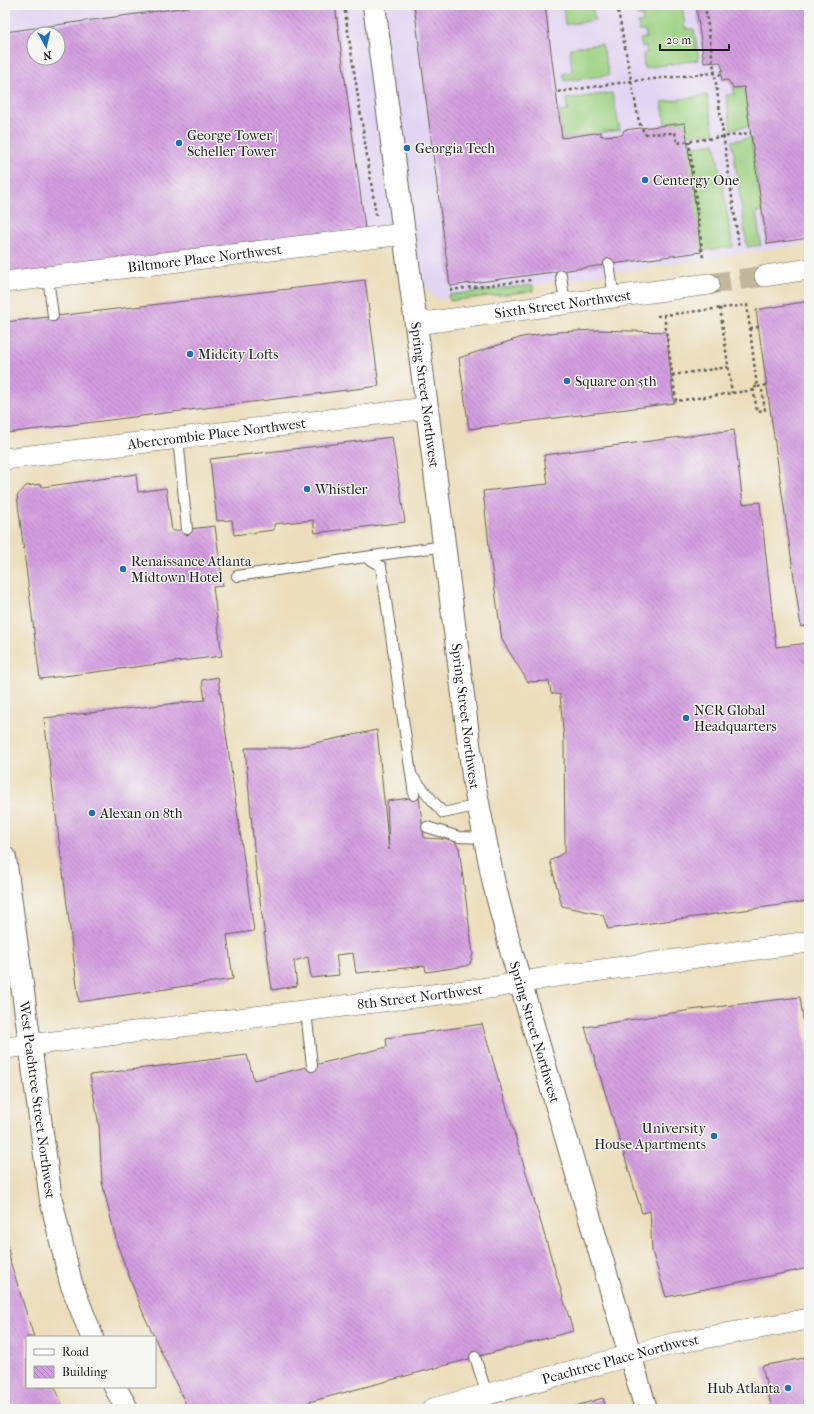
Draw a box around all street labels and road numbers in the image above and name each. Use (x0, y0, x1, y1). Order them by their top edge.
street label: Biltmore Place Northwest (127, 240, 282, 276)
street label: Sixth Street Northwest (493, 286, 632, 322)
street label: Spring Street Northwest (407, 321, 443, 469)
street label: Abercrombie Place Northwest (125, 414, 307, 453)
street label: Spring Street Northwest (448, 642, 483, 791)
street label: Spring Street Northwest (506, 959, 564, 1105)
street label: 8th Street Northwest (356, 980, 483, 1013)
street label: West Peachtree Street Northwest (16, 999, 59, 1200)
street label: Peachtree Place Northwest (540, 1331, 700, 1388)

